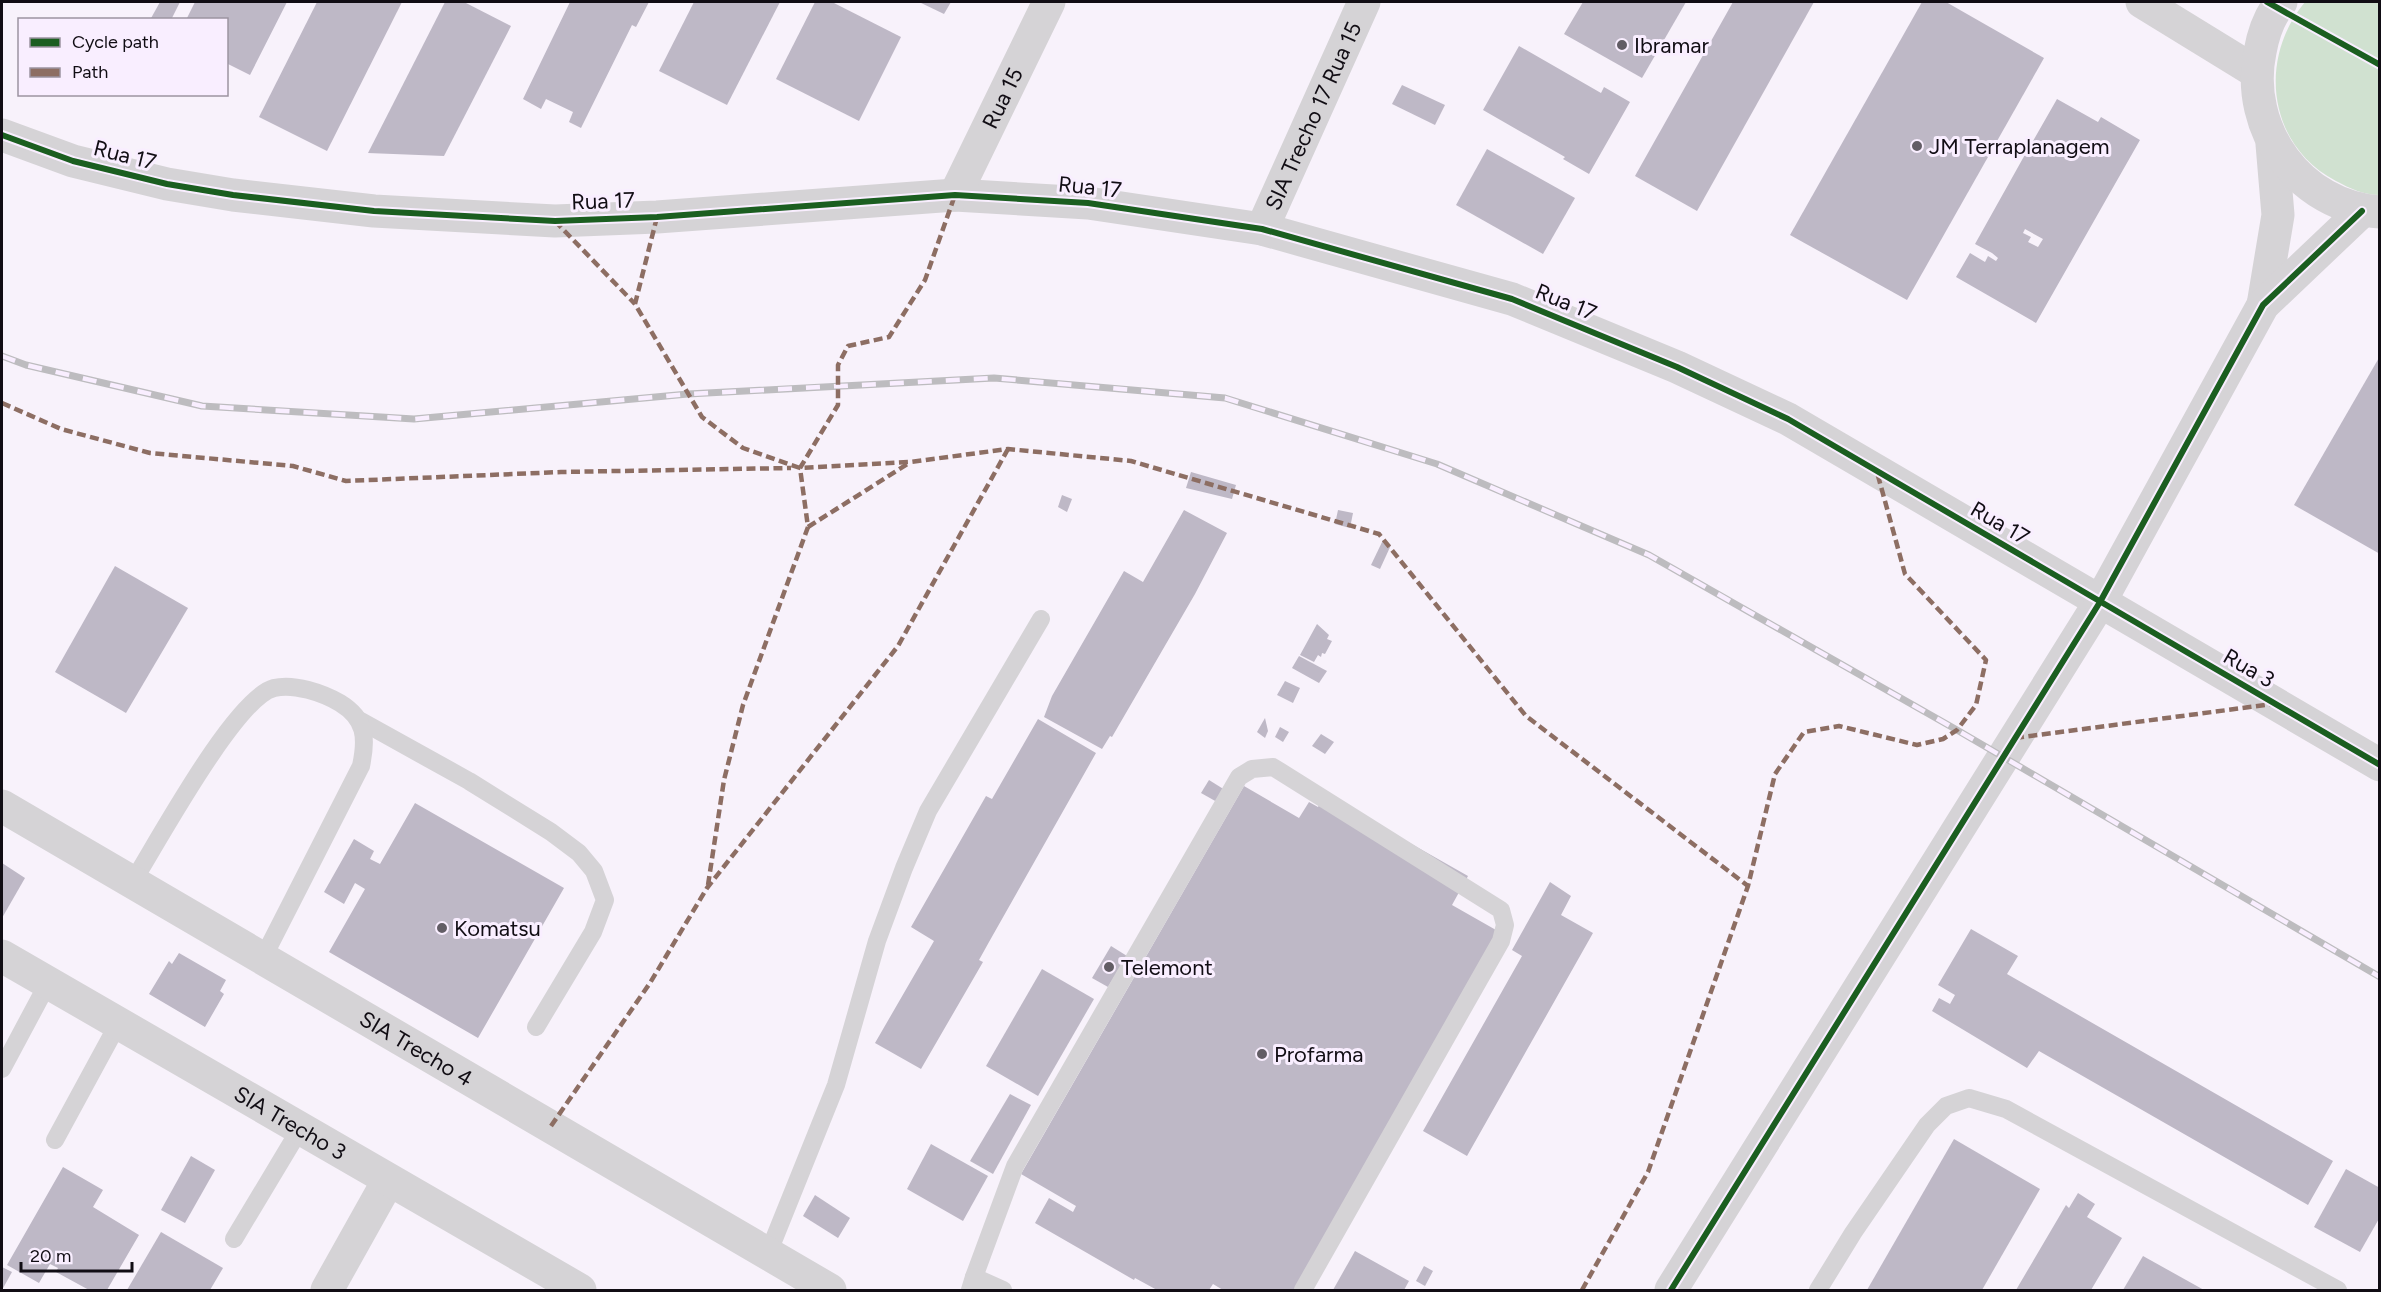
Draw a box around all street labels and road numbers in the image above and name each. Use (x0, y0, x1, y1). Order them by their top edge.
street label: SIA Trecho 17 Rua 15 (1259, 17, 1367, 214)
street label: Rua 15 (976, 63, 1029, 133)
street label: Rua 17 (91, 134, 159, 176)
street label: Rua 17 (1057, 170, 1123, 204)
street label: Rua 17 (571, 186, 635, 216)
street label: Rua 17 (1531, 278, 1601, 326)
street label: Rua 17 (1966, 495, 2034, 551)
street label: Rua 3 (2219, 643, 2279, 693)
street label: SIA Trecho 4 (355, 1005, 478, 1092)
street label: SIA Trecho 3 (230, 1080, 351, 1166)

